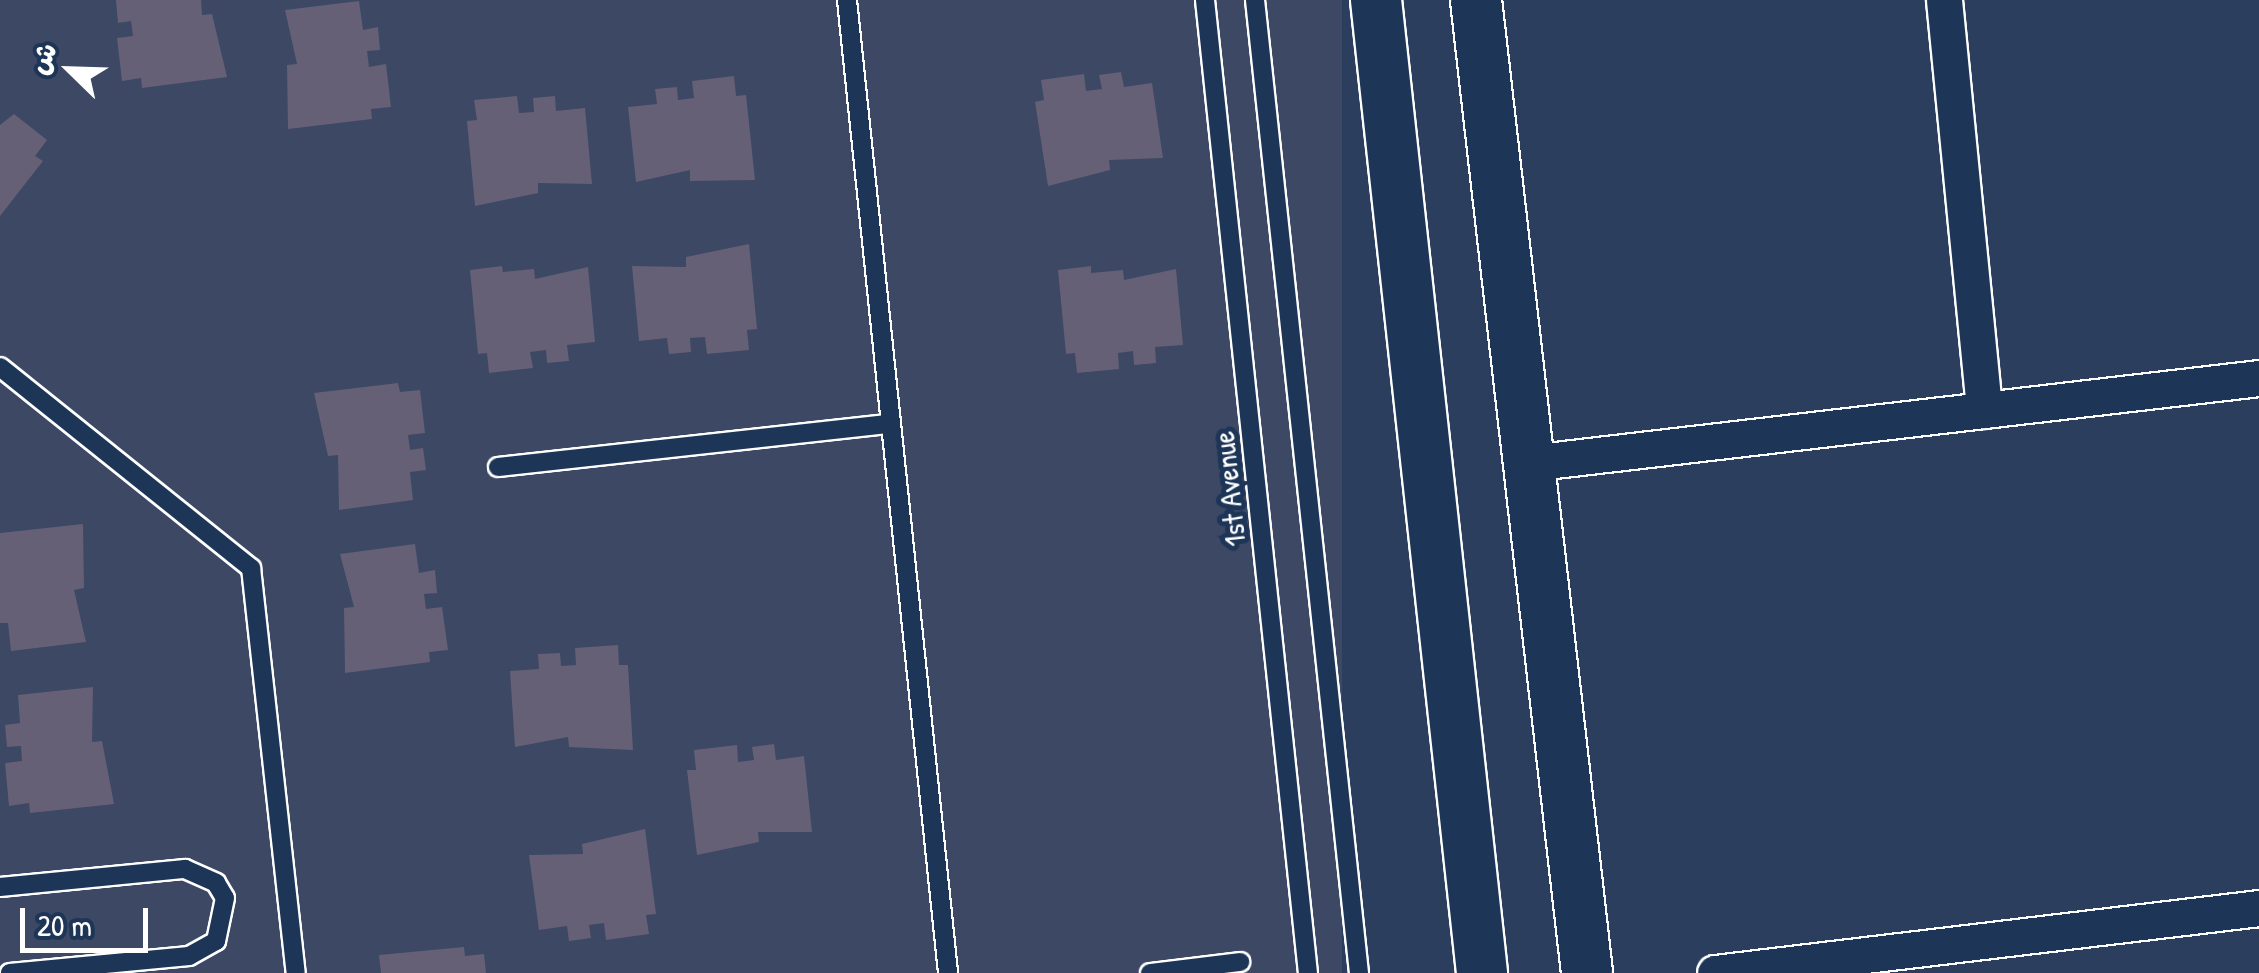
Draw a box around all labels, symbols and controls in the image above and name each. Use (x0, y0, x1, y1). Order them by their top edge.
north arrow (20, 20, 120, 120)
text: ش (19, 37, 66, 80)
street label: 1st Avenue (1205, 430, 1253, 548)
scale bar (25, 888, 152, 950)
text: 20 m (37, 905, 92, 945)

